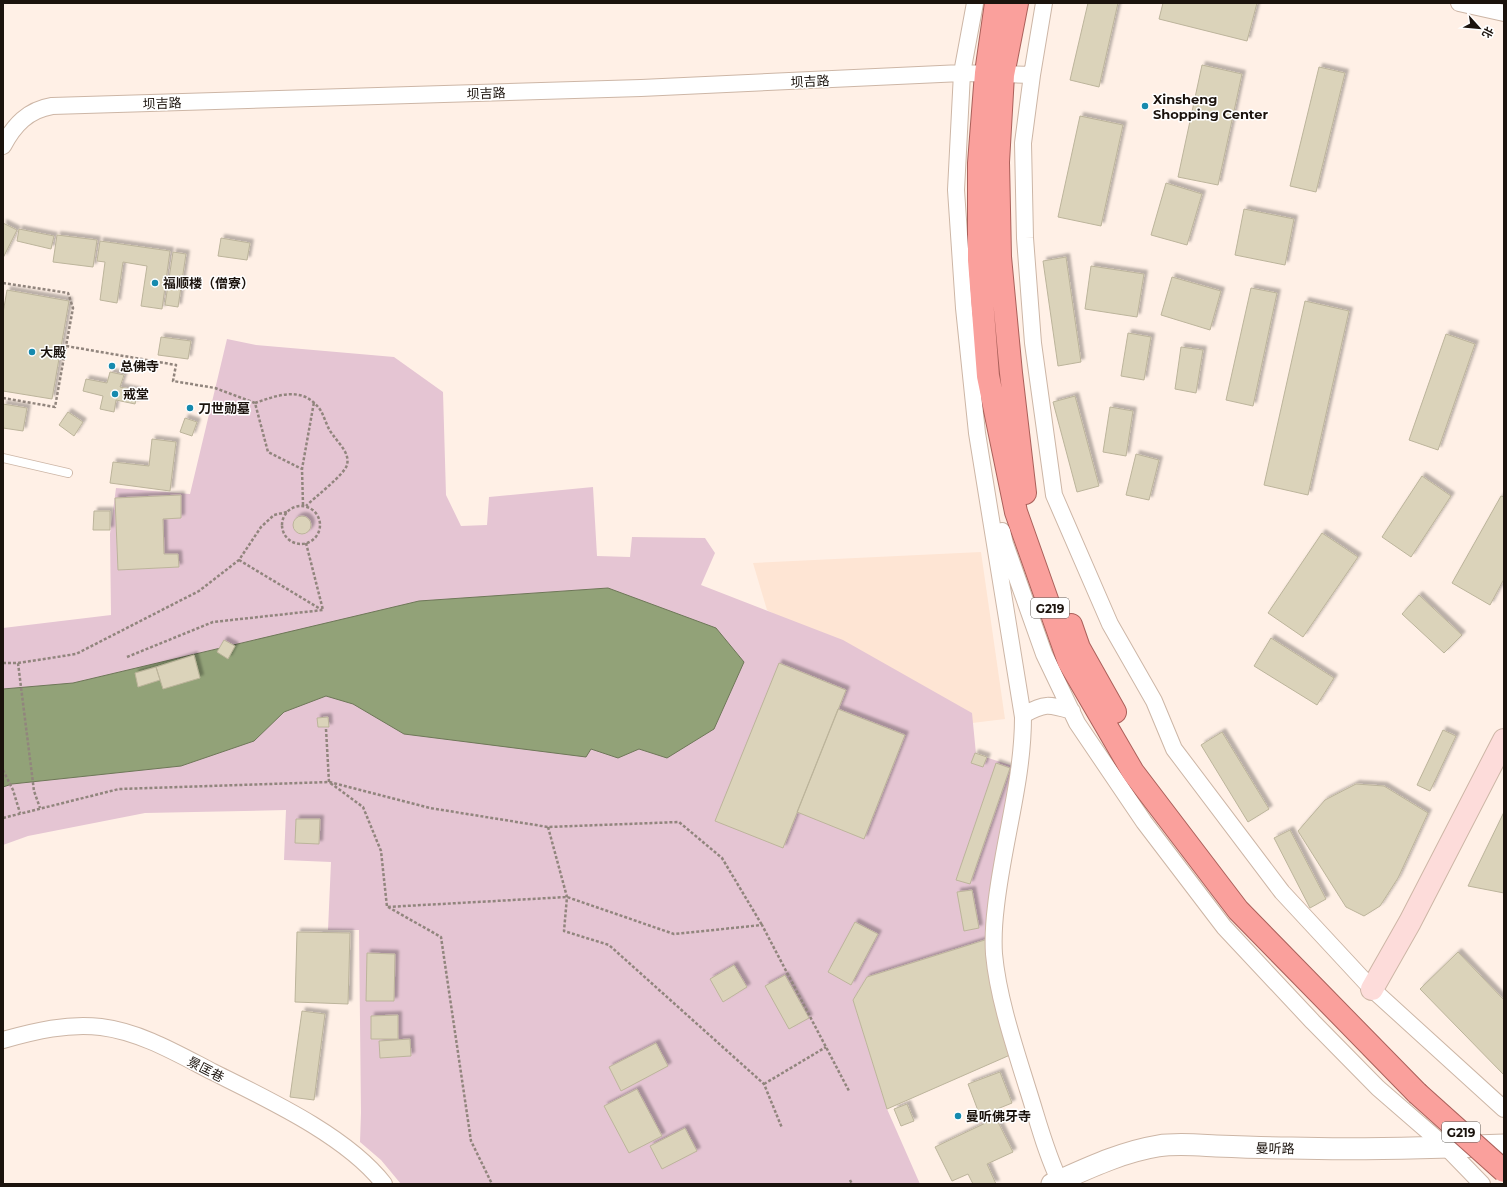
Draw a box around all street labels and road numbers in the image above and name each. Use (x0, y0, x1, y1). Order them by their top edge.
street label: 坝吉路 (790, 72, 830, 90)
street label: 坝吉路 (466, 84, 506, 102)
street label: 坝吉路 (142, 94, 182, 112)
road number: G219 (1031, 598, 1069, 618)
street label: 景匡巷 (185, 1053, 227, 1085)
road number: G219 (1442, 1122, 1480, 1142)
street label: 曼听路 (1255, 1140, 1295, 1156)

